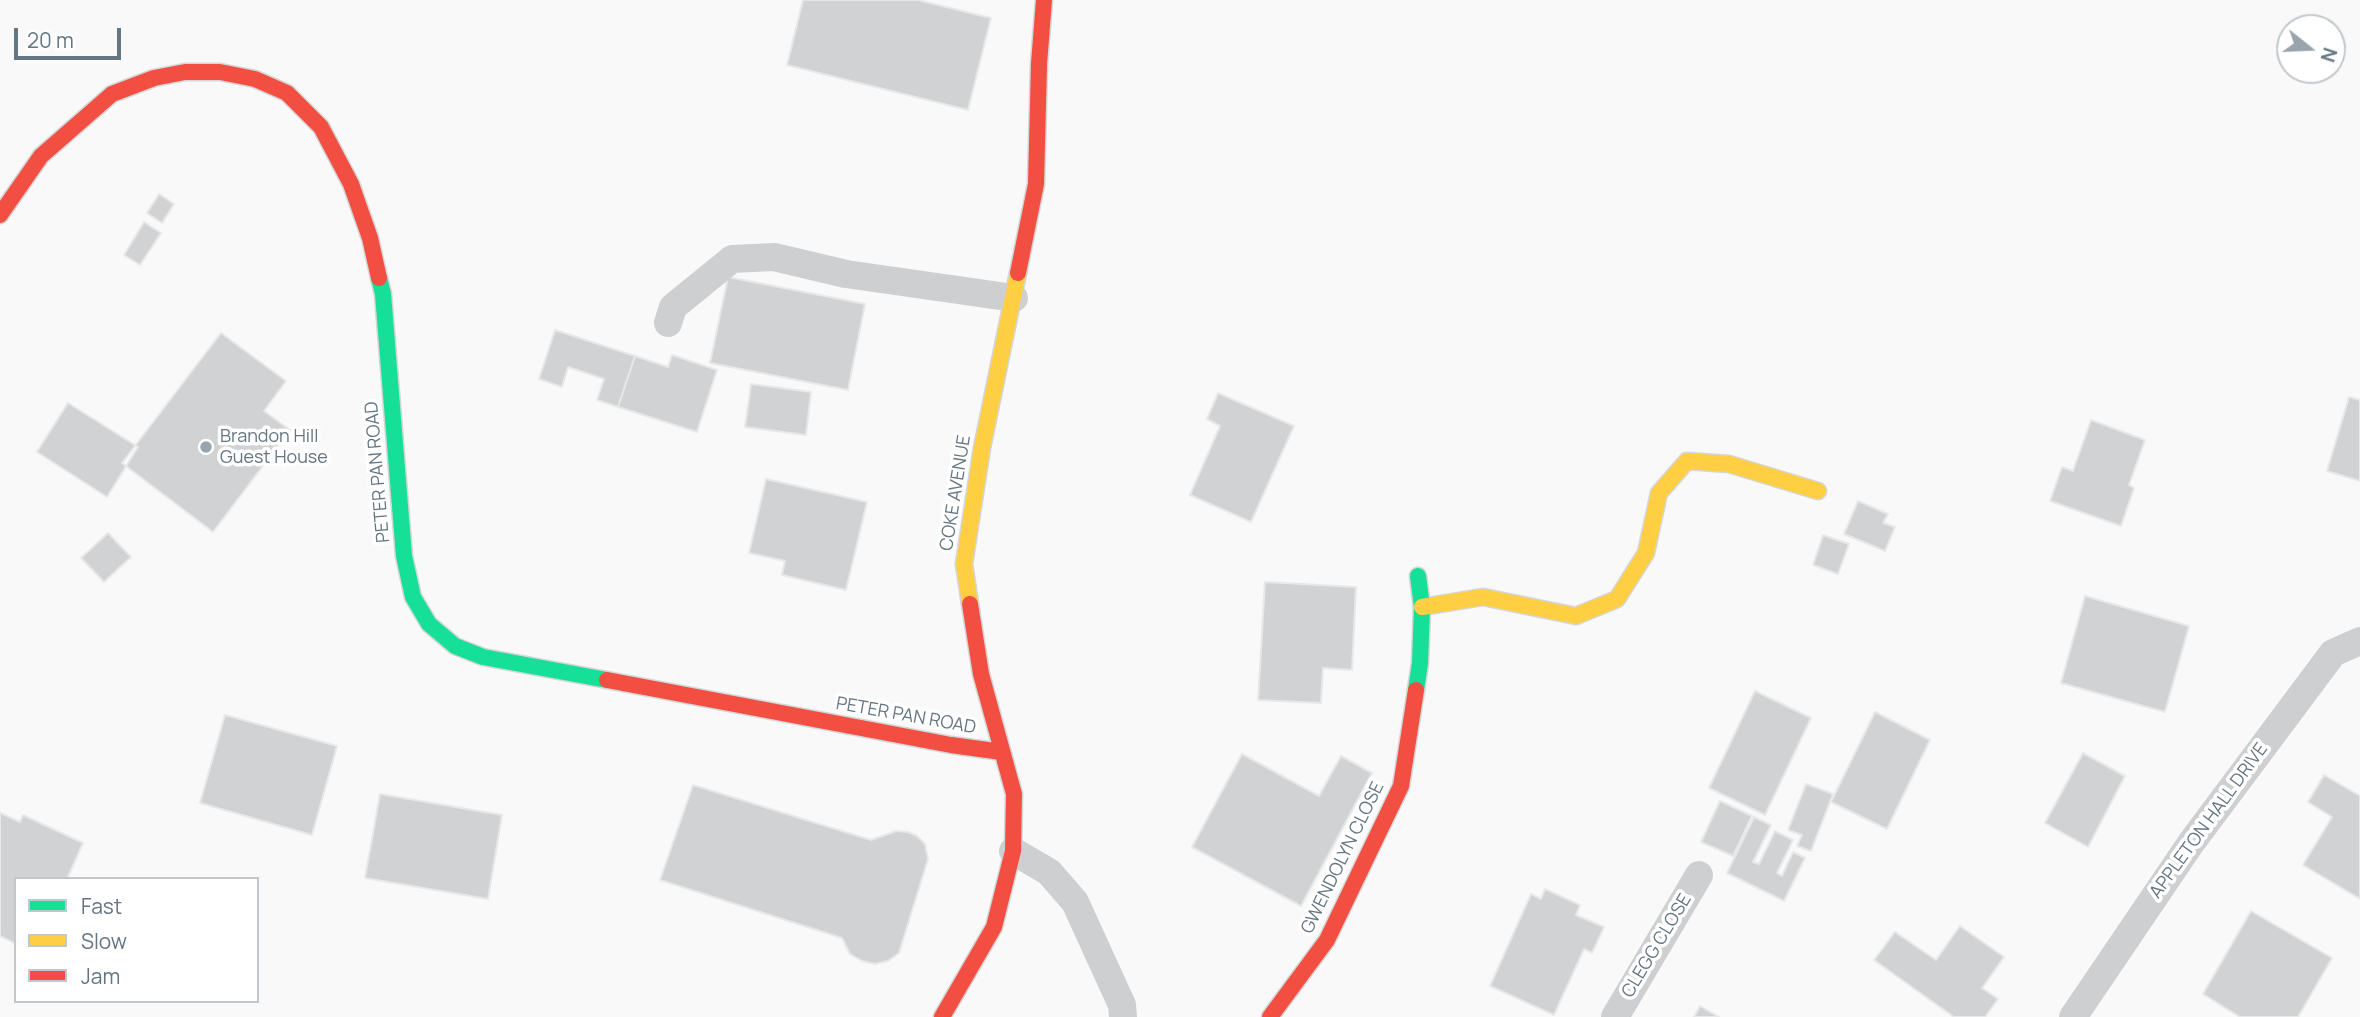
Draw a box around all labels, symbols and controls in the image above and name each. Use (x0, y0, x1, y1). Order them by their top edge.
scale bar (18, 14, 124, 58)
north arrow (2276, 14, 2346, 84)
text: 20 m (27, 26, 74, 54)
text: N (2315, 44, 2344, 65)
street label: PETER PAN ROAD (361, 400, 395, 544)
place label: Brandon Hill Guest House (220, 426, 328, 468)
street label: COKE AVENUE (936, 434, 976, 552)
marker: Brandon Hill Guest House (198, 439, 214, 455)
street label: PETER PAN ROAD (834, 693, 978, 739)
street label: APPLETON HALL DRIVE (2145, 739, 2273, 903)
street label: GWENDOLYN CLOSE (1297, 779, 1389, 937)
legend (14, 877, 259, 1003)
street label: CLEGG CLOSE (1618, 890, 1696, 1002)
text: Fast (81, 892, 122, 920)
text: Slow (81, 927, 127, 955)
text: Jam (81, 962, 120, 990)

